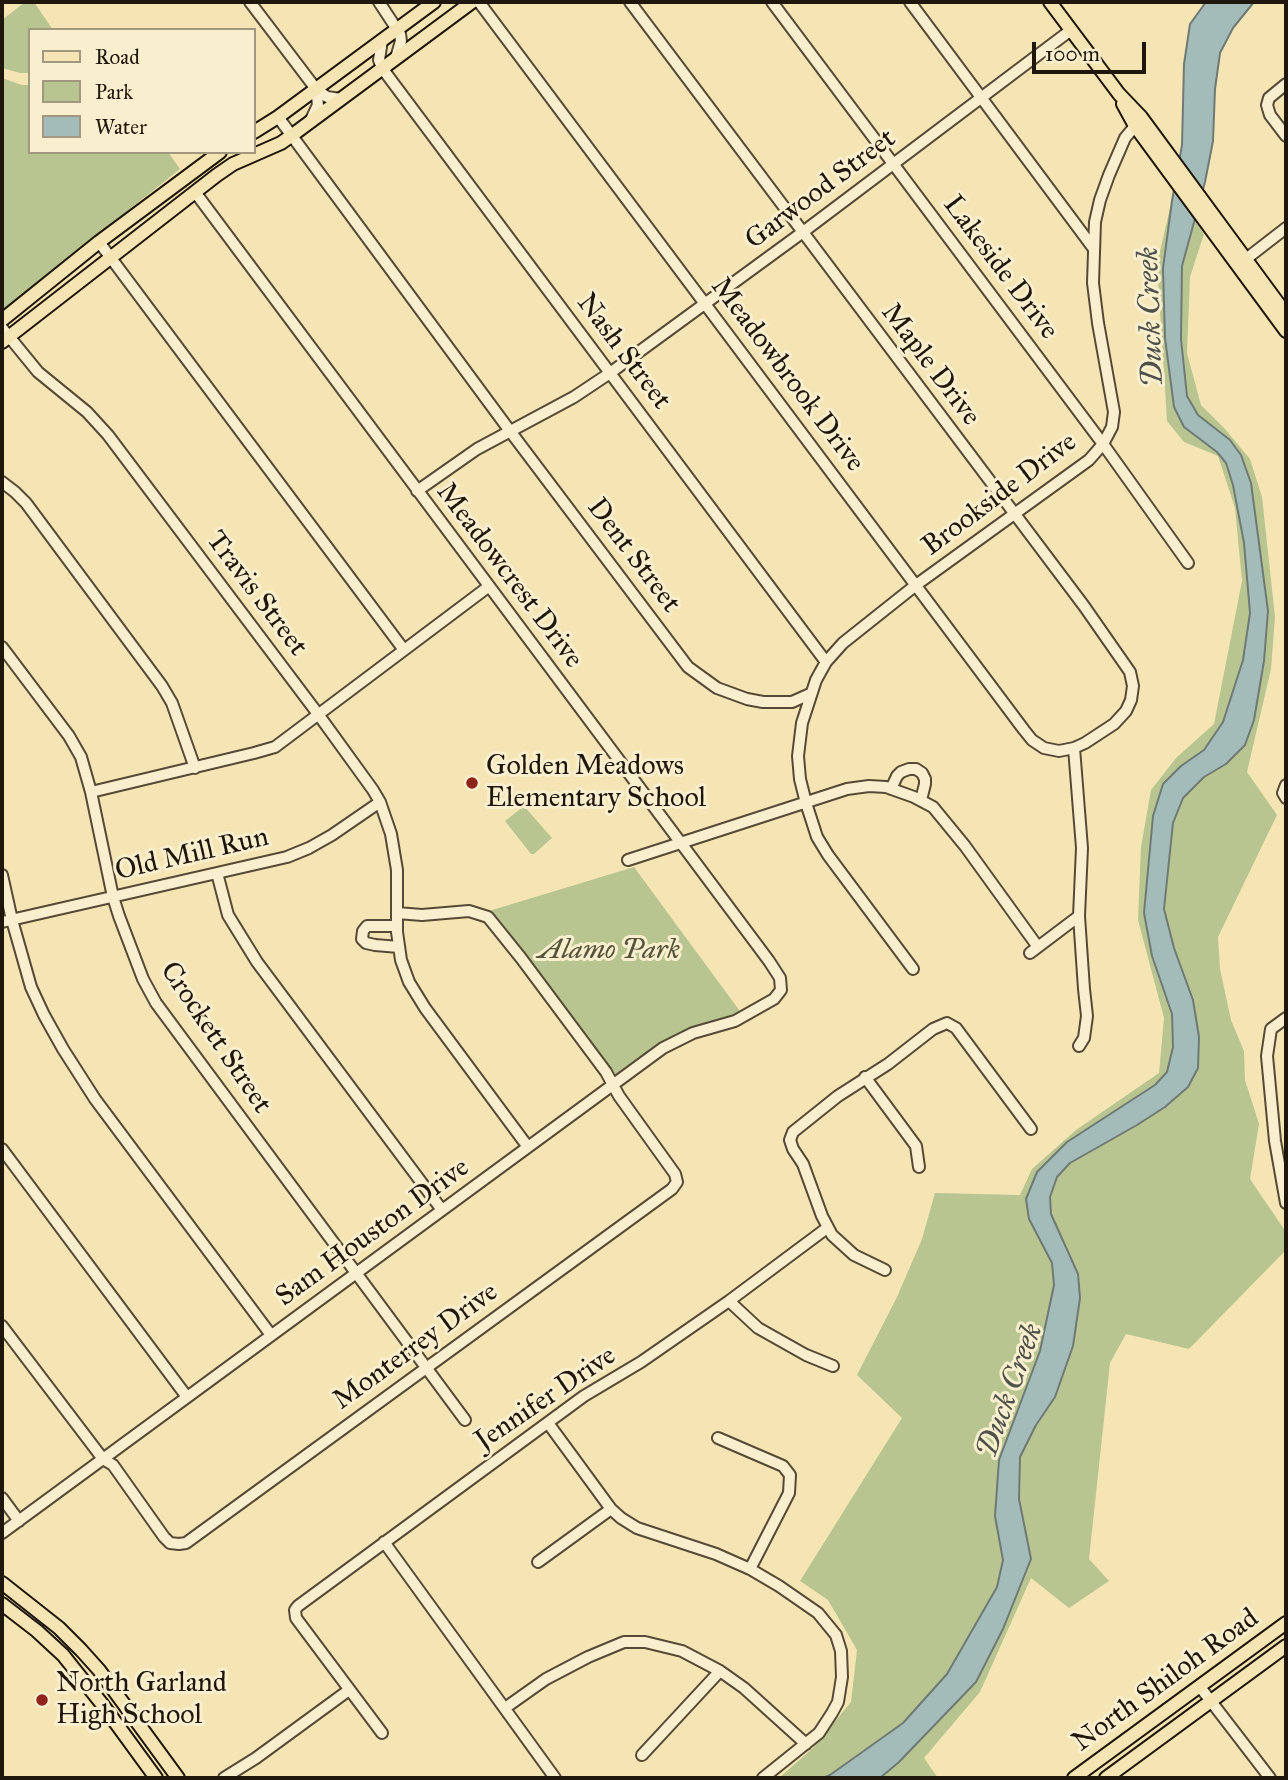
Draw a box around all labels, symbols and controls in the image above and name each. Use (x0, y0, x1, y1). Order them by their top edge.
legend (28, 28, 256, 154)
scale bar (1036, 28, 1150, 72)
text: 100 m (1045, 41, 1100, 67)
text: Road (95, 44, 140, 70)
text: Park (95, 79, 133, 105)
text: Water (95, 114, 147, 140)
street label: Garwood Street (739, 123, 903, 257)
street label: Lakeside Drive (935, 190, 1065, 346)
water label: Duck Creek (1132, 246, 1172, 388)
street label: Meadowbrook Drive (703, 271, 871, 479)
street label: Nash Street (569, 287, 677, 417)
street label: Maple Drive (873, 297, 987, 433)
street label: Brookside Drive (916, 426, 1084, 564)
street label: Meadowcrest Drive (428, 477, 590, 675)
street label: Dent Street (579, 492, 687, 620)
street label: Travis Street (198, 525, 314, 663)
place label: Golden Meadows Elementary School (486, 750, 706, 816)
marker: Golden Meadows Elementary School (464, 775, 480, 791)
street label: Old Mill Run (112, 821, 272, 889)
park label: Alamo Park (538, 934, 680, 968)
street label: Crockett Street (152, 956, 278, 1120)
street label: Sam Houston Drive (270, 1152, 476, 1314)
street label: Monterrey Drive (327, 1276, 505, 1418)
water label: Duck Creek (970, 1319, 1052, 1463)
street label: Jennifer Drive (469, 1340, 623, 1458)
street label: North Shiloh Road (1066, 1602, 1266, 1760)
place label: North Garland High School (56, 1667, 227, 1733)
marker: North Garland High School (34, 1692, 50, 1708)

